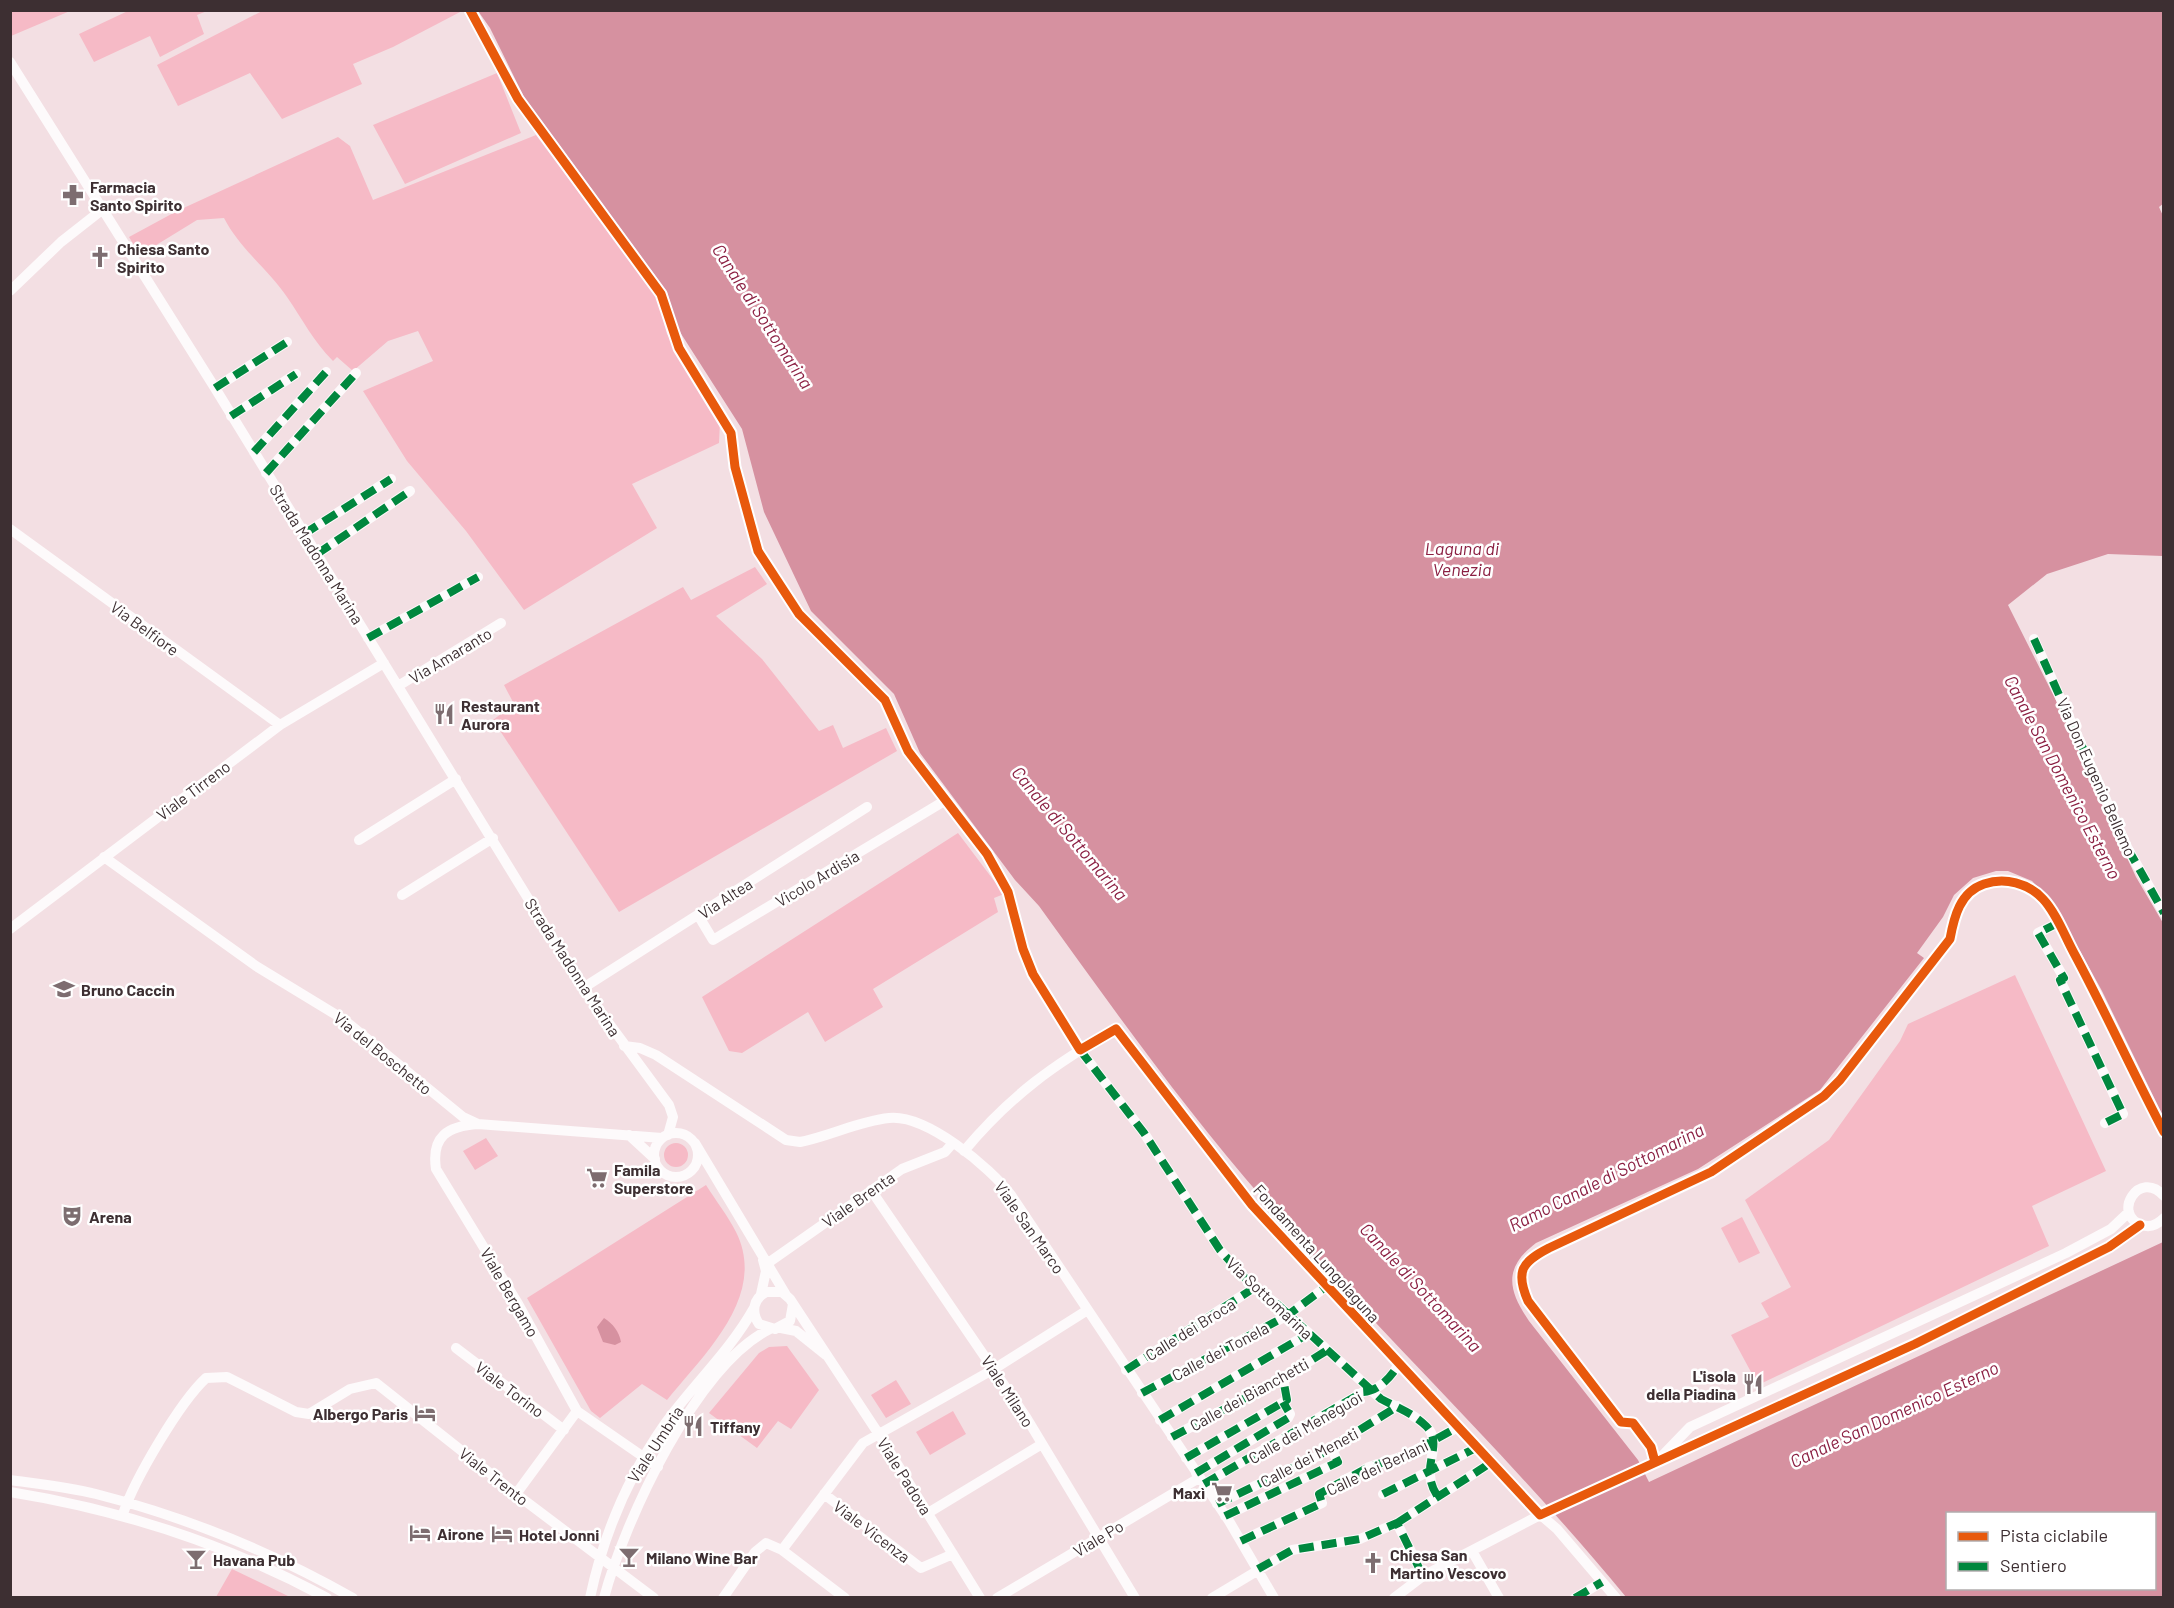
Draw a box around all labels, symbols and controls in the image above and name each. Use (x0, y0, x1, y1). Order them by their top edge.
place label: Farmacia Santo Spirito (90, 177, 183, 214)
pharmacy icon: Farmacia Santo Spirito (61, 183, 85, 207)
place label: Chiesa Santo Spirito (117, 239, 209, 276)
water label: Canale di Sottomarina (708, 239, 818, 393)
church icon: Chiesa Santo Spirito (88, 245, 112, 269)
street label: Strada Madonna Marina (266, 481, 368, 627)
water label: Laguna di Venezia (1425, 537, 1500, 580)
street label: Via Belfiore (107, 597, 183, 659)
street label: Via Amaranto (405, 623, 495, 687)
water label: Canale San Domenico Esterno (2000, 671, 2126, 883)
street label: Via Don Eugenio Bellemo (2053, 695, 2141, 859)
place label: Restaurant Aurora (461, 696, 540, 733)
restaurant icon: Restaurant Aurora (432, 702, 456, 726)
street label: Viale Tirreno (152, 756, 234, 824)
water label: Canale di Sottomarina (1007, 761, 1133, 905)
street label: Vicolo Ardisia (772, 846, 862, 910)
street label: Via Altea (694, 874, 756, 922)
street label: Strada Madonna Marina (521, 894, 625, 1040)
school or university icon: Bruno Caccin (52, 977, 76, 1001)
place label: Bruno Caccin (81, 980, 175, 999)
street label: Via del Boschetto (330, 1008, 436, 1098)
water label: Ramo Canale di Sottomarina (1505, 1118, 1707, 1236)
place label: Famila Superstore (614, 1160, 694, 1197)
supermarket icon: Famila Superstore (585, 1166, 609, 1190)
street label: Viale Brenta (818, 1167, 898, 1231)
street label: Viale San Marco (991, 1177, 1069, 1277)
street label: Fondamenta Lungolaguna (1250, 1180, 1384, 1326)
theatre icon: Arena (60, 1204, 84, 1228)
place label: Arena (89, 1207, 132, 1226)
water label: Canale di Sottomarina (1356, 1218, 1486, 1356)
street label: Viale Bergamo (477, 1244, 543, 1340)
street label: Via Sottomarina (1223, 1253, 1317, 1343)
street label: Calle dei Broca (1142, 1294, 1238, 1364)
street label: Calle dei Tonela (1168, 1317, 1272, 1385)
street label: Viale Milano (978, 1352, 1038, 1430)
street label: Calle dei Bianchetti (1186, 1353, 1312, 1435)
water label: Canale San Domenico Esterno (1786, 1356, 2002, 1472)
street label: Viale Torino (472, 1357, 548, 1421)
place label: L'isola della Piadina (1646, 1366, 1736, 1403)
restaurant icon: L'isola della Piadina (1741, 1372, 1765, 1396)
street label: Calle dei Meneguoi (1245, 1387, 1365, 1467)
hotel icon: Albergo Paris (413, 1401, 437, 1425)
street label: Viale Umbria (623, 1402, 687, 1486)
place label: Albergo Paris (313, 1404, 408, 1423)
restaurant icon: Tiffany (681, 1414, 705, 1438)
place label: Tiffany (710, 1417, 761, 1436)
street label: Calle dei Meneti (1257, 1423, 1361, 1491)
street label: Viale Padova (874, 1434, 936, 1518)
street label: Calle dei Berlani (1323, 1435, 1431, 1499)
street label: Viale Trento (456, 1443, 532, 1509)
supermarket icon: Maxì (1210, 1480, 1234, 1504)
place label: Maxì (1173, 1483, 1205, 1502)
street label: Viale Vicenza (830, 1496, 914, 1566)
legend (1946, 1512, 2156, 1590)
street label: Viale Po (1070, 1516, 1126, 1560)
hotel icon: Airone (408, 1521, 432, 1545)
hotel icon: Hotel Jonni (490, 1522, 514, 1546)
place label: Airone (437, 1524, 484, 1543)
text: Pista ciclabile (2000, 1524, 2108, 1546)
place label: Hotel Jonni (519, 1525, 599, 1544)
bar icon: Milano Wine Bar (617, 1545, 641, 1569)
place label: Chiesa San Martino Vescovo (1390, 1545, 1506, 1582)
bar icon: Havana Pub (184, 1547, 208, 1571)
place label: Milano Wine Bar (646, 1548, 758, 1567)
place label: Havana Pub (213, 1550, 295, 1569)
church icon: Chiesa San Martino Vescovo (1361, 1551, 1385, 1575)
text: Sentiero (2000, 1554, 2067, 1576)

